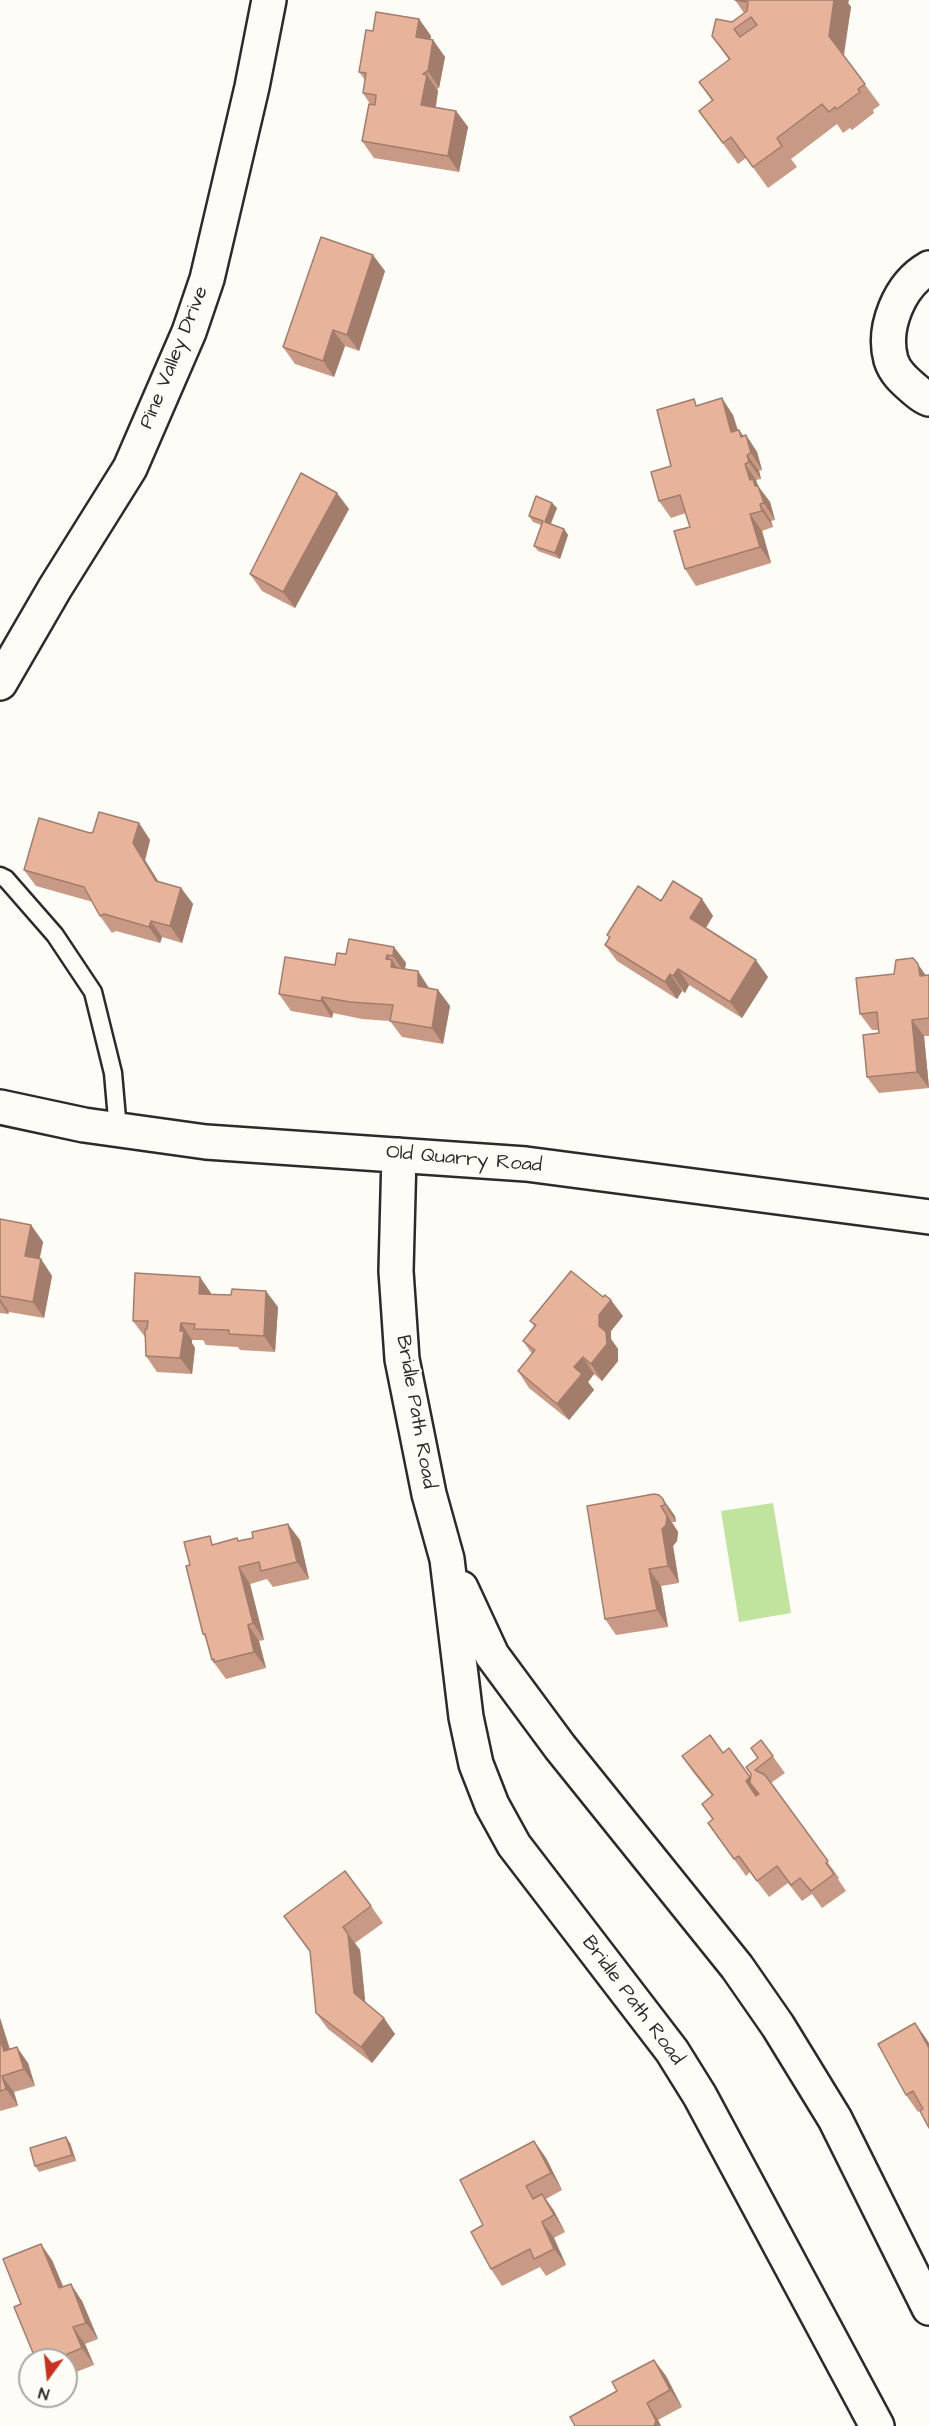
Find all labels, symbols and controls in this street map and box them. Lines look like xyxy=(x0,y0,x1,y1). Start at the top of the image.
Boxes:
street label: Pine Valley Drive xyxy=(135,283,215,433)
street label: Old Quarry Road xyxy=(385,1141,543,1179)
street label: Bridle Path Road xyxy=(390,1333,440,1491)
street label: Bridle Path Road xyxy=(576,1932,688,2070)
north arrow xyxy=(18,2348,78,2408)
text: N xyxy=(36,2382,52,2405)

